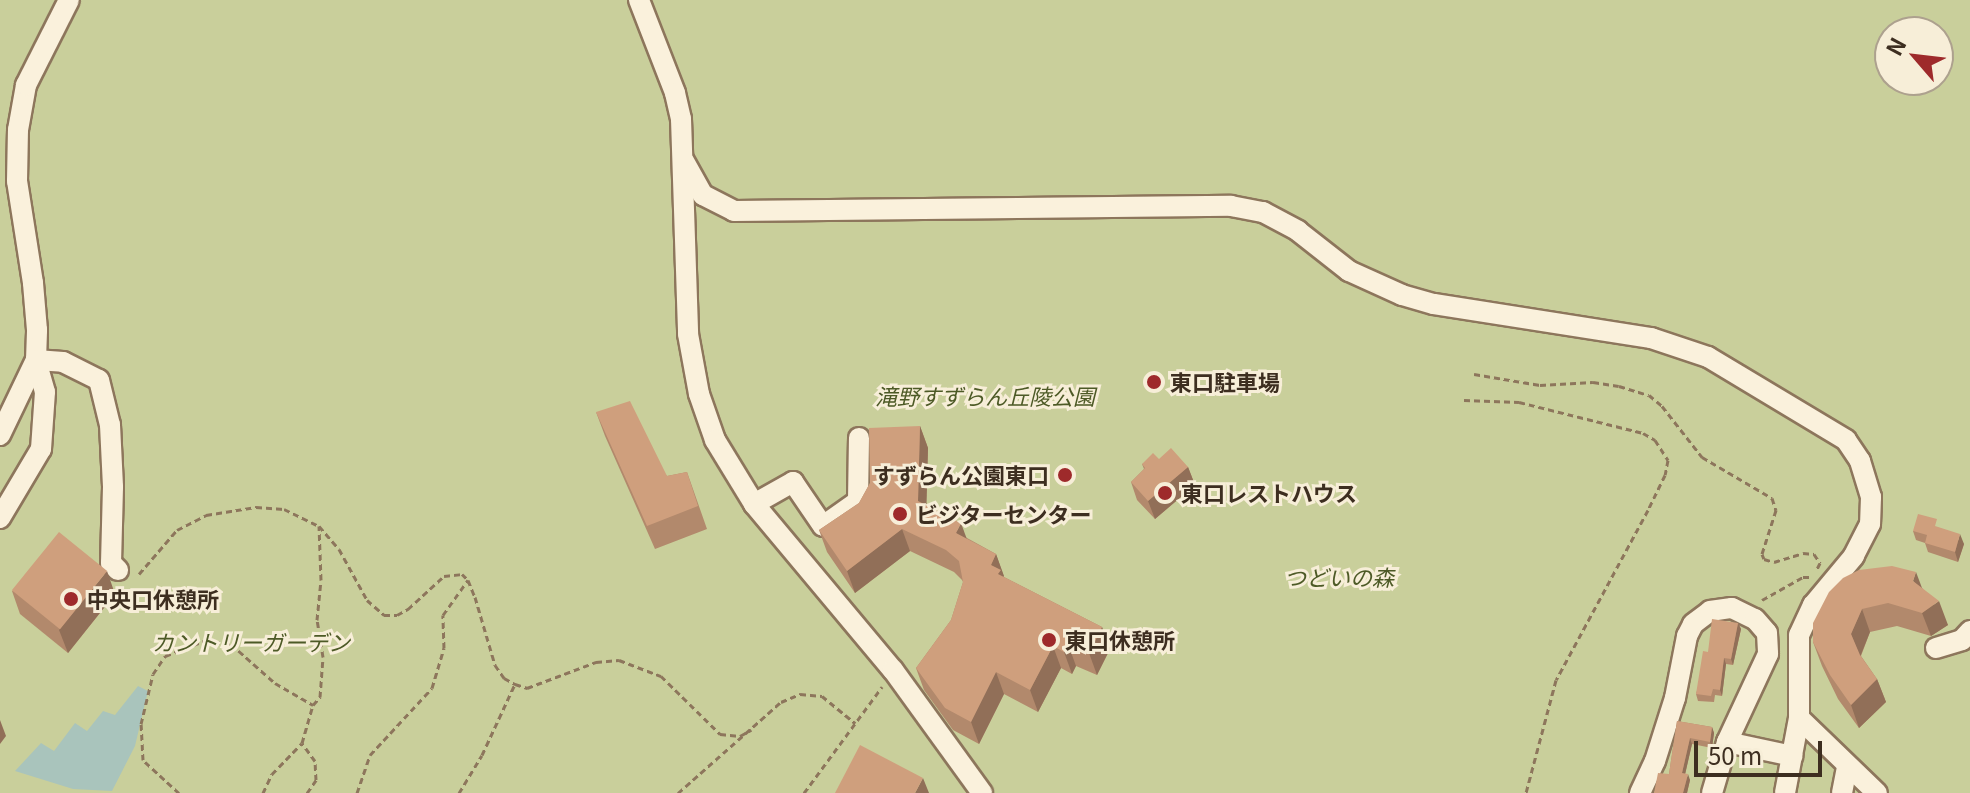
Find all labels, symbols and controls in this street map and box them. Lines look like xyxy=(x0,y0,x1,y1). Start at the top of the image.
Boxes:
north arrow xyxy=(1874,16,1954,96)
text: N xyxy=(1877,31,1913,60)
place label: 東口駐車場 xyxy=(1170,369,1280,395)
marker: 東口駐車場 xyxy=(1145,373,1163,391)
park label: 滝野すずらん丘陵公園 xyxy=(875,383,1095,409)
place label: すずらん公園東口 xyxy=(873,462,1049,488)
marker: すずらん公園東口 xyxy=(1056,466,1074,484)
place label: 東口レストハウス xyxy=(1181,480,1357,506)
marker: 東口レストハウス xyxy=(1156,484,1174,502)
place label: ビジターセンター xyxy=(916,501,1092,527)
marker: ビジターセンター xyxy=(891,505,909,523)
park label: つどいの森 xyxy=(1284,564,1394,590)
place label: 中央口休憩所 xyxy=(87,586,219,612)
marker: 中央口休憩所 xyxy=(62,590,80,608)
place label: 東口休憩所 xyxy=(1065,627,1175,653)
park label: カントリーガーデン xyxy=(152,629,350,655)
marker: 東口休憩所 xyxy=(1040,631,1058,649)
scale bar xyxy=(1698,725,1826,775)
text: 50 m xyxy=(1708,737,1762,772)

